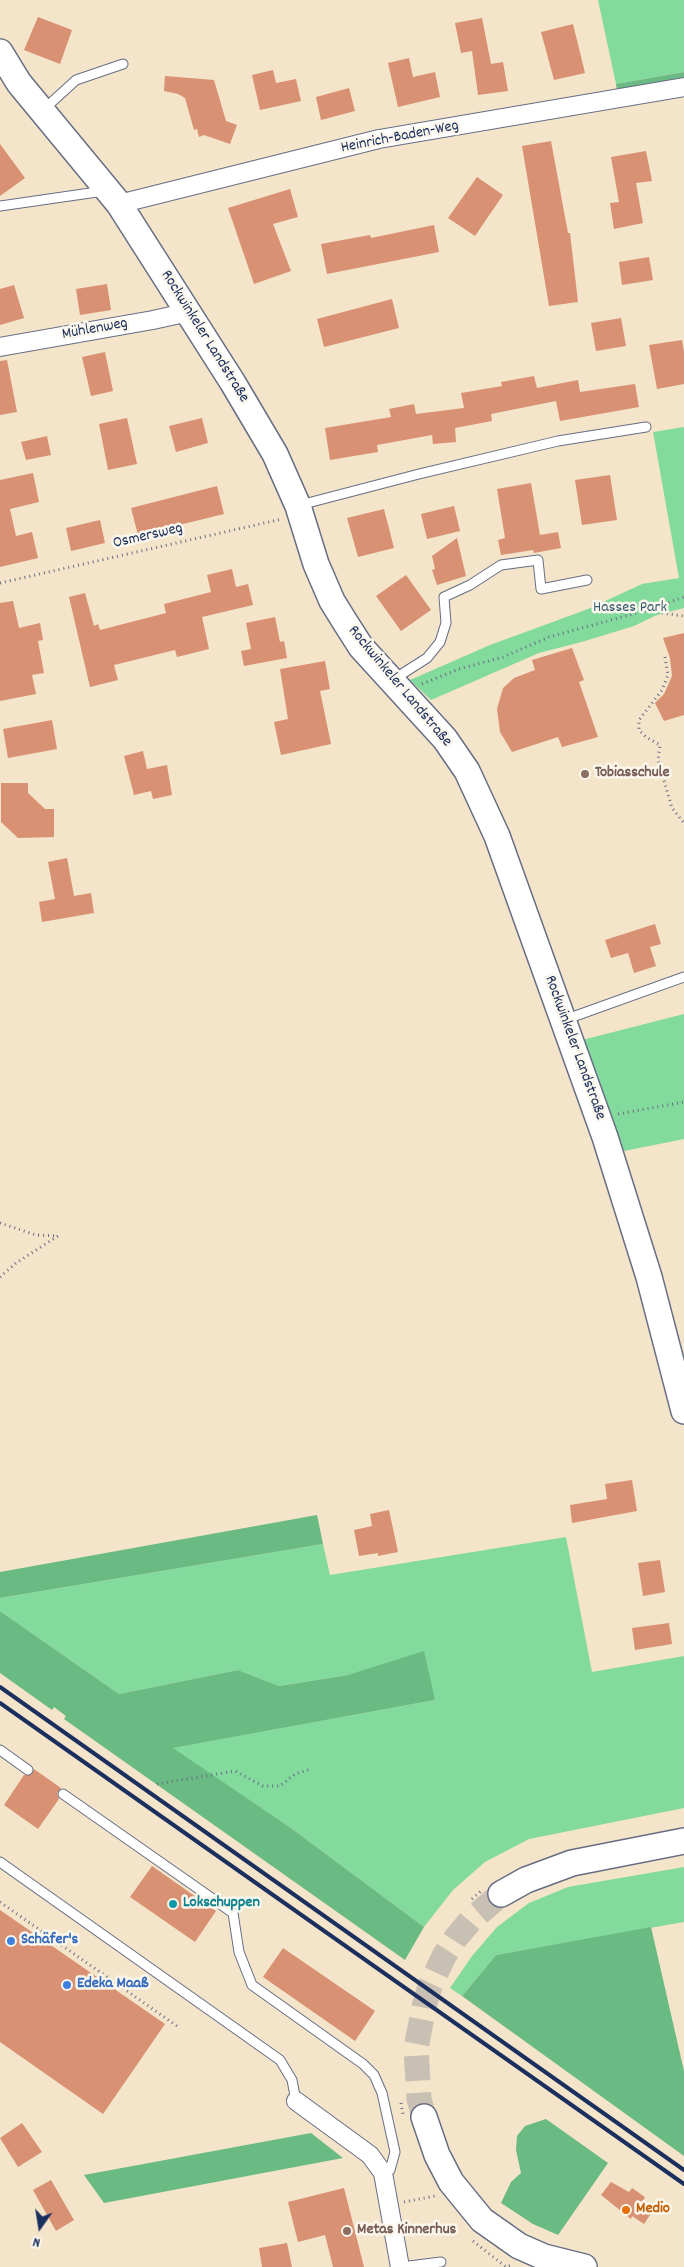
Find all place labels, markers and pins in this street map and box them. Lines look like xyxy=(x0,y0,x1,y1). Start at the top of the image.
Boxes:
place label: Tobiasschule xyxy=(595,764,669,784)
marker: Tobiasschule xyxy=(579,768,591,780)
place label: Lokschuppen xyxy=(183,1894,260,1914)
marker: Lokschuppen xyxy=(167,1898,179,1910)
place label: Schäfer's xyxy=(21,1931,78,1951)
marker: Schäfer's xyxy=(5,1935,17,1947)
place label: Edeka Maaß xyxy=(77,1975,149,1995)
marker: Edeka Maaß xyxy=(61,1979,73,1991)
place label: Medio xyxy=(636,2200,670,2220)
marker: Medio xyxy=(620,2204,632,2216)
place label: Metas Kinnerhus xyxy=(357,2221,456,2241)
marker: Metas Kinnerhus xyxy=(341,2225,353,2237)

